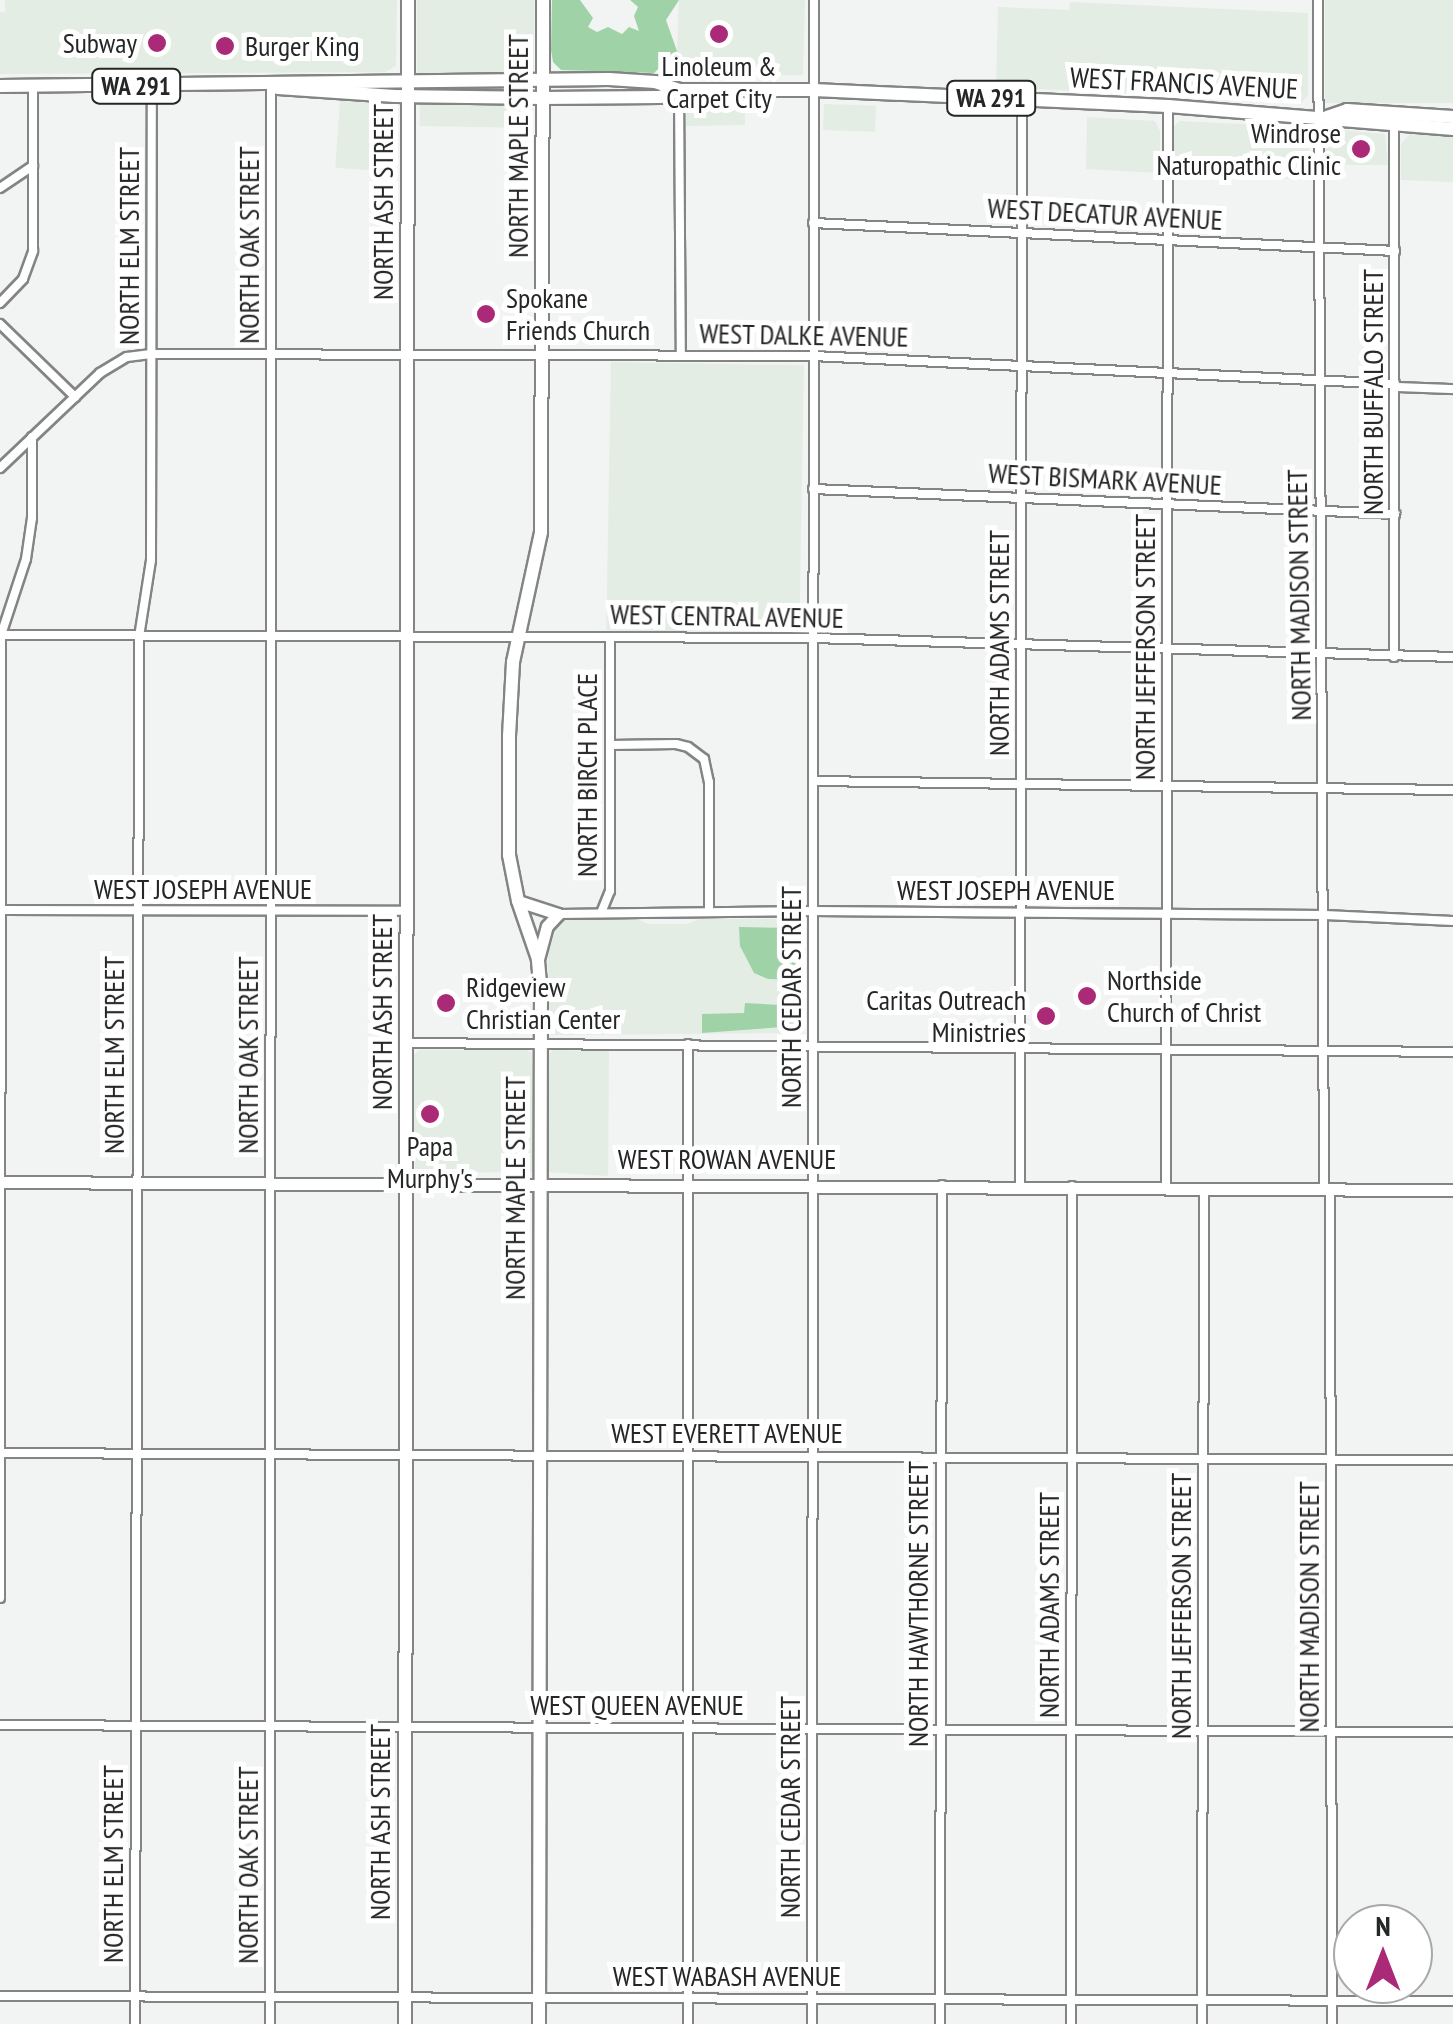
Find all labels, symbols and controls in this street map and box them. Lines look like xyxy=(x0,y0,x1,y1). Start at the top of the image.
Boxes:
marker: Linoleum & Carpet City xyxy=(708,23,730,45)
place label: Subway xyxy=(63,26,137,60)
place label: Burger King xyxy=(245,29,360,63)
marker: Subway xyxy=(146,32,168,54)
street label: NORTH MAPLE STREET xyxy=(501,34,535,258)
marker: Burger King xyxy=(214,35,236,57)
place label: Linoleum & Carpet City xyxy=(662,49,776,115)
street label: WEST FRANCIS AVENUE xyxy=(1068,60,1300,106)
road number: WA 291 xyxy=(88,66,184,106)
road number: WA 291 xyxy=(944,78,1038,118)
street label: NORTH ASH STREET xyxy=(366,104,400,300)
place label: Windrose Naturopathic Clinic xyxy=(1156,116,1341,182)
marker: Windrose Naturopathic Clinic xyxy=(1350,138,1372,160)
street label: NORTH OAK STREET xyxy=(232,146,266,344)
street label: NORTH ELM STREET xyxy=(112,147,146,345)
street label: WEST DECATUR AVENUE xyxy=(986,191,1224,237)
street label: NORTH BUFFALO STREET xyxy=(1356,269,1390,515)
place label: Spokane Friends Church xyxy=(506,281,650,347)
marker: Spokane Friends Church xyxy=(475,303,497,325)
street label: WEST DALKE AVENUE xyxy=(698,316,910,354)
street label: WEST BISMARK AVENUE xyxy=(986,456,1224,502)
street label: NORTH MADISON STREET xyxy=(1280,469,1318,721)
street label: NORTH JEFFERSON STREET xyxy=(1128,514,1162,780)
street label: NORTH ADAMS STREET xyxy=(982,530,1016,756)
street label: WEST CENTRAL AVENUE xyxy=(609,597,845,635)
street label: NORTH BIRCH PLACE xyxy=(570,673,604,877)
street label: WEST JOSEPH AVENUE xyxy=(93,872,313,906)
street label: WEST JOSEPH AVENUE xyxy=(896,873,1116,907)
street label: NORTH CEDAR STREET xyxy=(774,886,808,1108)
street label: NORTH ASH STREET xyxy=(365,914,399,1110)
street label: NORTH ELM STREET xyxy=(97,956,131,1154)
street label: NORTH OAK STREET xyxy=(231,956,265,1154)
place label: Northside Church of Christ xyxy=(1107,963,1261,1029)
place label: Ridgeview Christian Center xyxy=(466,970,620,1036)
place label: Caritas Outreach Ministries xyxy=(866,983,1026,1049)
marker: Northside Church of Christ xyxy=(1076,985,1098,1007)
marker: Ridgeview Christian Center xyxy=(435,992,457,1014)
marker: Caritas Outreach Ministries xyxy=(1035,1005,1057,1027)
street label: NORTH MAPLE STREET xyxy=(498,1076,532,1300)
marker: Papa Murphy's xyxy=(419,1103,441,1125)
place label: Papa Murphy's xyxy=(387,1129,473,1195)
street label: WEST ROWAN AVENUE xyxy=(617,1142,837,1176)
street label: WEST EVERETT AVENUE xyxy=(610,1416,844,1450)
street label: NORTH HAWTHORNE STREET xyxy=(901,1461,935,1747)
street label: NORTH JEFFERSON STREET xyxy=(1164,1473,1198,1739)
street label: NORTH MADISON STREET xyxy=(1292,1481,1326,1733)
street label: NORTH ADAMS STREET xyxy=(1032,1492,1066,1718)
street label: WEST QUEEN AVENUE xyxy=(529,1688,745,1722)
street label: NORTH CEDAR STREET xyxy=(773,1696,807,1918)
street label: NORTH ASH STREET xyxy=(363,1724,397,1920)
street label: NORTH ELM STREET xyxy=(96,1765,130,1963)
street label: NORTH OAK STREET xyxy=(231,1766,265,1964)
north arrow xyxy=(1333,1904,1433,2004)
text: N xyxy=(1375,1907,1391,1944)
street label: WEST WABASH AVENUE xyxy=(612,1959,842,1993)

